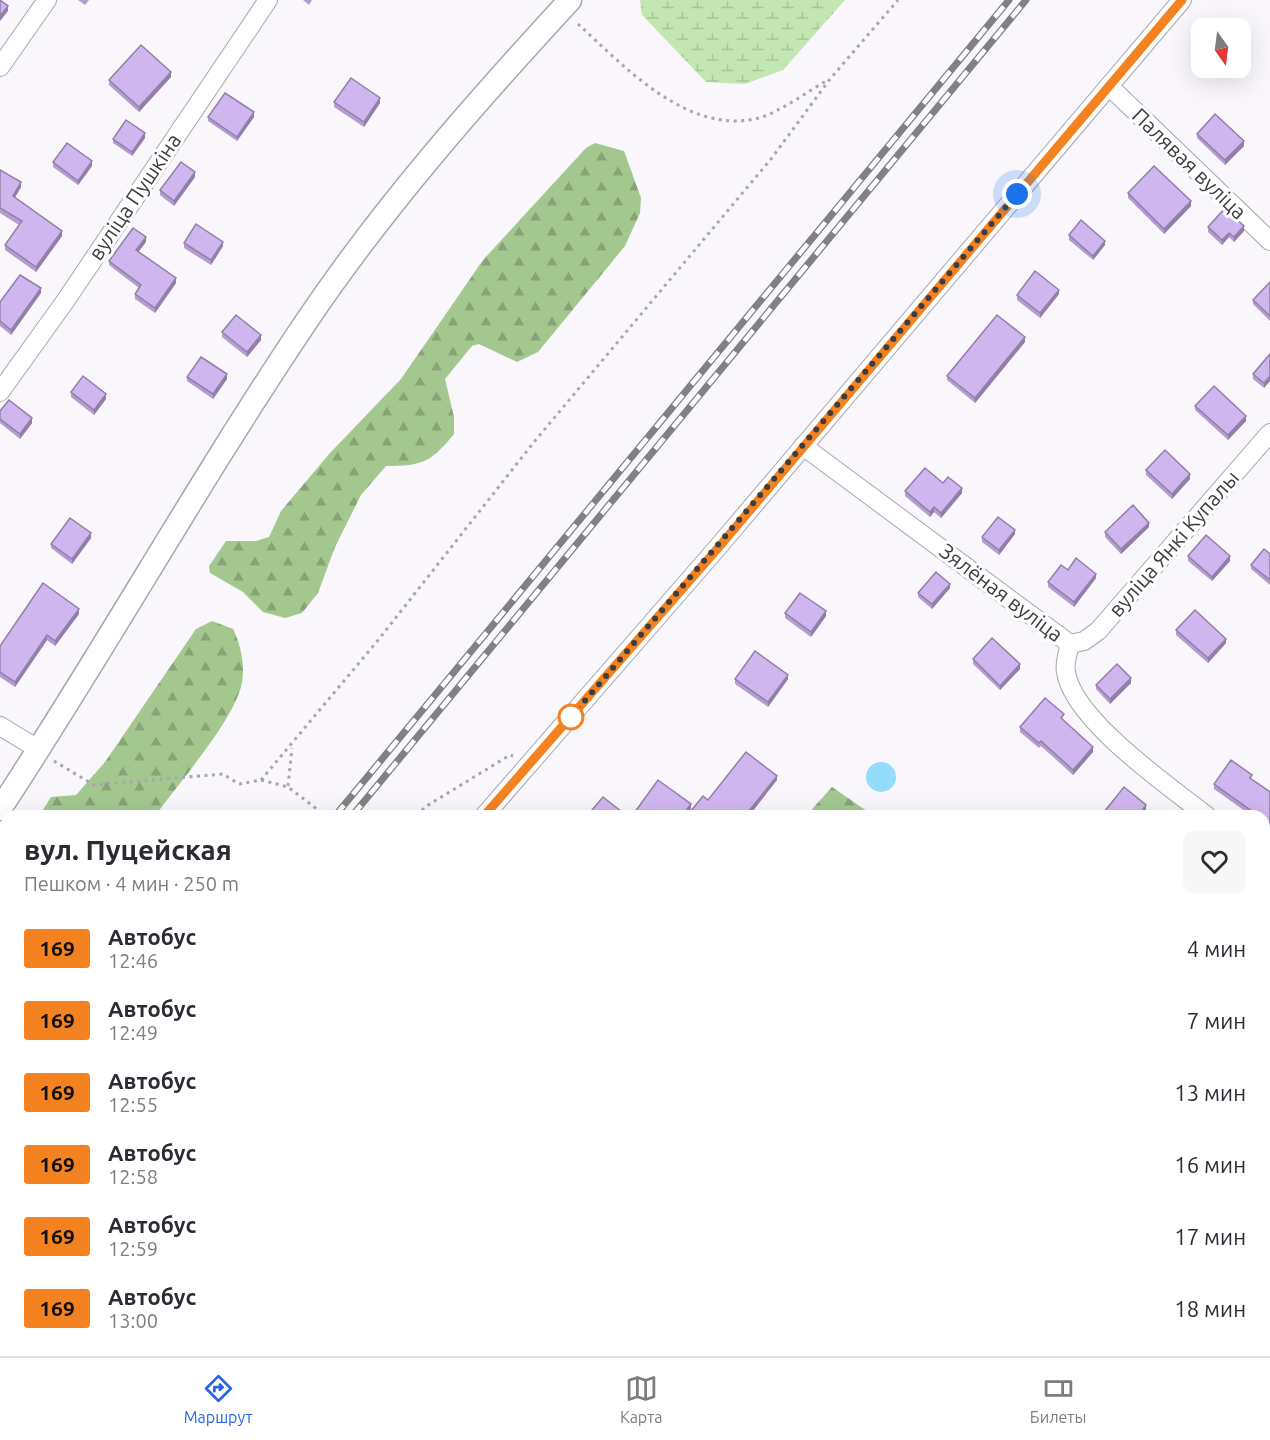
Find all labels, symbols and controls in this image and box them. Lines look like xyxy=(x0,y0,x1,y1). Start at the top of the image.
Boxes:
north arrow xyxy=(1191,18,1251,78)
map controls xyxy=(1191,18,1251,78)
street label: Палявая вуліца xyxy=(1128,103,1252,224)
street label: вуліца Пушкіна xyxy=(83,129,185,264)
your location xyxy=(1002,179,1032,209)
street label: вуліца Янкі Купалы xyxy=(1103,465,1243,621)
street label: Зялёная вуліца xyxy=(935,538,1068,646)
unlabelled marker xyxy=(558,704,584,730)
button: heart xyxy=(1183,830,1246,893)
text: вул. Пуцейская xyxy=(24,834,232,865)
text: Пешком · 4 мин · 250 m xyxy=(24,872,239,895)
text: Автобус xyxy=(108,924,196,949)
text: 169 xyxy=(39,936,75,960)
text: 4 мин xyxy=(1187,936,1246,961)
text: 12:46 xyxy=(108,949,158,972)
text: Автобус xyxy=(108,996,196,1021)
text: 169 xyxy=(39,1008,75,1032)
text: 7 мин xyxy=(1187,1008,1246,1033)
text: 12:49 xyxy=(108,1021,158,1044)
text: Автобус xyxy=(108,1068,196,1093)
text: 169 xyxy=(39,1080,75,1104)
text: 13 мин xyxy=(1174,1080,1246,1105)
text: 12:55 xyxy=(108,1093,158,1116)
text: Автобус xyxy=(108,1140,196,1165)
text: 169 xyxy=(39,1152,75,1176)
text: 16 мин xyxy=(1174,1152,1246,1177)
text: 12:58 xyxy=(108,1165,158,1188)
text: Автобус xyxy=(108,1212,196,1237)
text: 169 xyxy=(39,1224,75,1248)
text: 17 мин xyxy=(1174,1224,1246,1249)
text: 12:59 xyxy=(108,1237,158,1260)
text: Автобус xyxy=(108,1284,196,1309)
text: 169 xyxy=(39,1296,75,1320)
text: 18 мин xyxy=(1174,1296,1246,1321)
text: 13:00 xyxy=(108,1309,158,1332)
tab: Маршрут xyxy=(184,1372,253,1426)
tab: Карта xyxy=(620,1372,663,1426)
tab: Билеты xyxy=(1030,1372,1086,1426)

